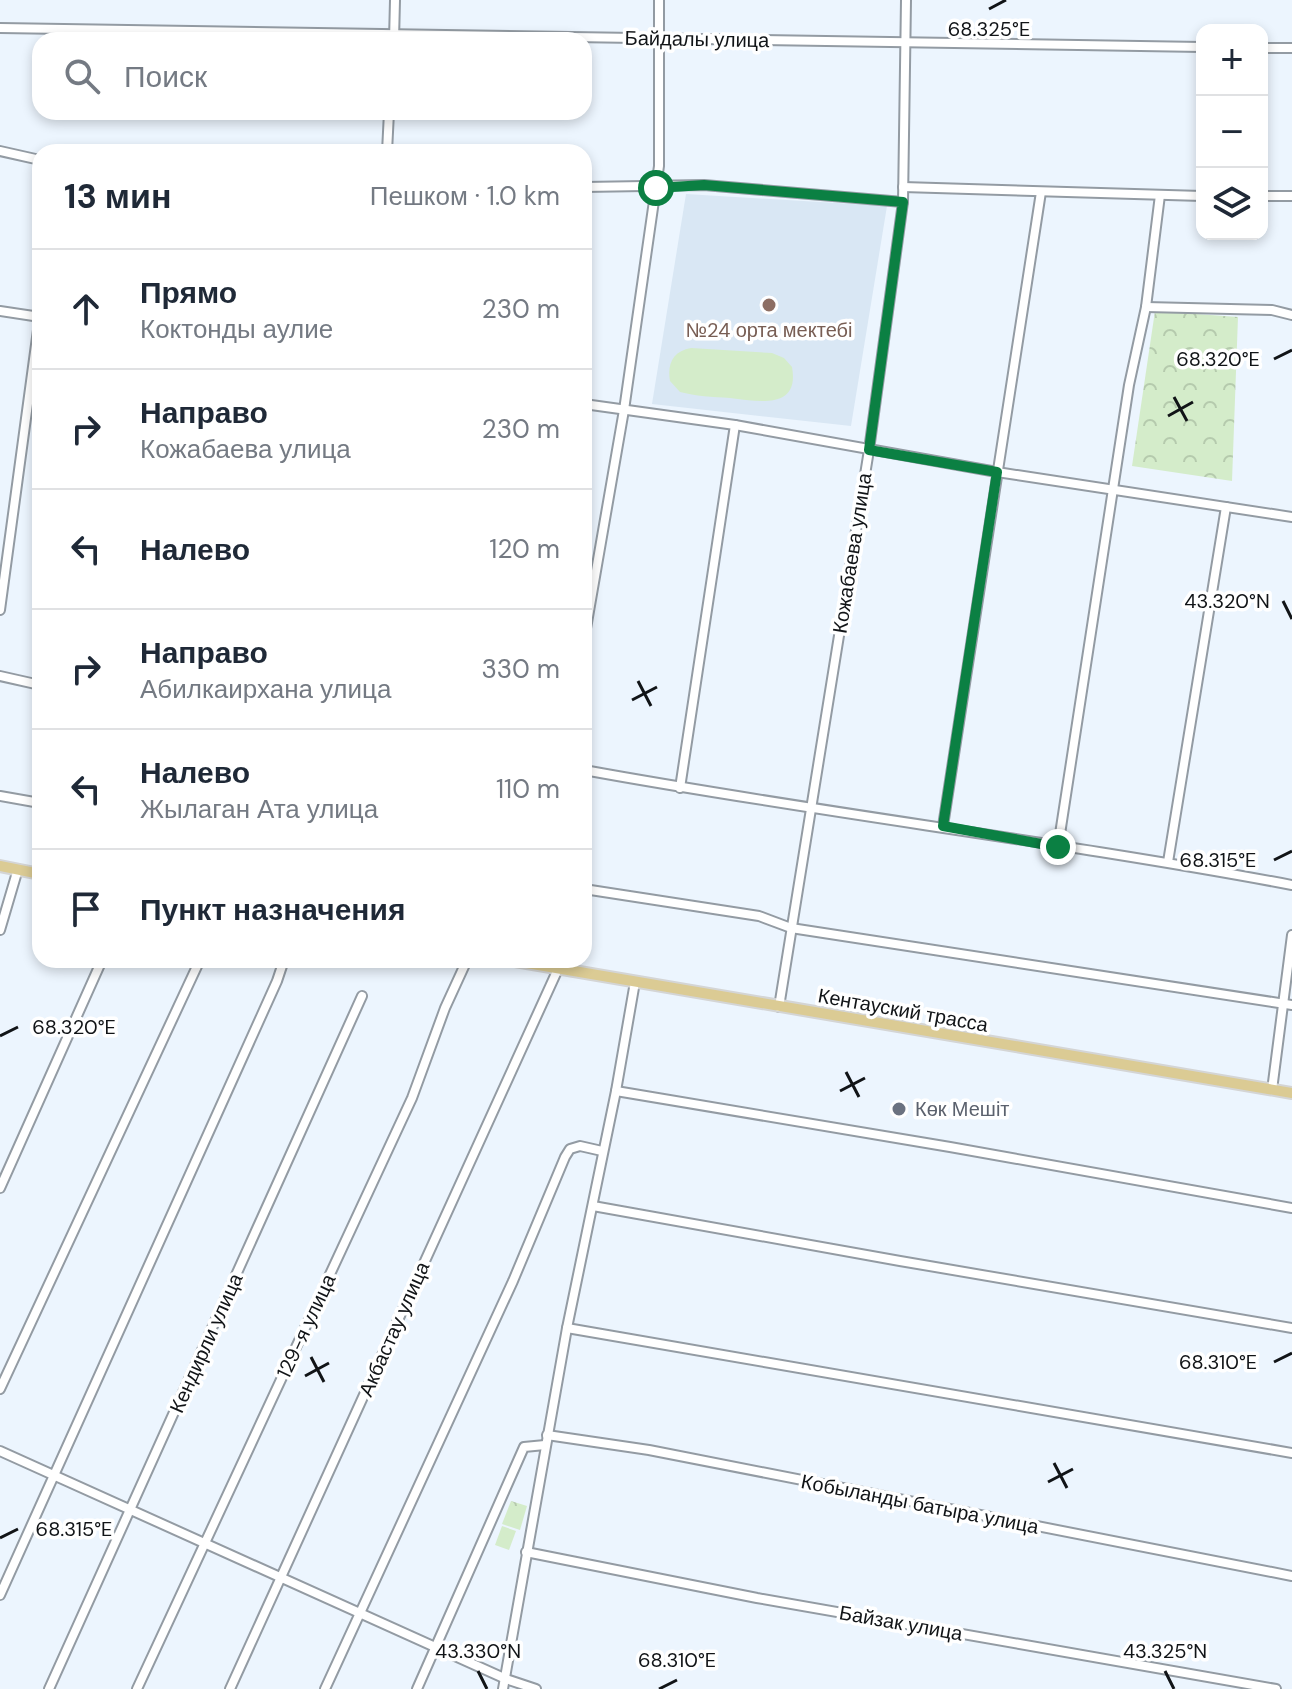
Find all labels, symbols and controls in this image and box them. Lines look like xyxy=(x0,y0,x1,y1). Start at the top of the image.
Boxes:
text: 68.325°E xyxy=(948,16,1030,42)
map controls xyxy=(1196,24,1268,240)
button: + xyxy=(1196,24,1268,96)
street label: Байдалы улица xyxy=(625,25,770,53)
search box xyxy=(32,32,592,120)
icon: search xyxy=(60,54,104,98)
text: Поиск xyxy=(124,57,207,96)
button: − xyxy=(1196,96,1268,168)
button: layers xyxy=(1196,168,1268,240)
route start xyxy=(638,170,674,206)
text: 13 мин xyxy=(64,174,171,219)
text: Пешком · 1.0 km xyxy=(370,179,560,213)
text: Прямо xyxy=(140,273,237,312)
icon: ahead xyxy=(64,287,108,331)
text: 230 m xyxy=(482,292,560,326)
marker: №24 орта мектебі xyxy=(760,296,778,314)
text: Коктонды аулие xyxy=(140,312,333,346)
place label: №24 орта мектебі xyxy=(686,317,852,343)
text: 68.320°E xyxy=(1176,346,1260,372)
text: Направо xyxy=(140,393,268,432)
icon: right xyxy=(64,407,108,451)
text: 230 m xyxy=(482,412,560,446)
text: Кожабаева улица xyxy=(140,432,351,466)
street label: Кожабаева улица xyxy=(826,470,878,635)
icon: left xyxy=(64,527,108,571)
text: Налево xyxy=(140,530,250,569)
text: 120 m xyxy=(489,532,560,566)
text: 43.320°N xyxy=(1184,588,1270,614)
text: Направо xyxy=(140,633,268,672)
icon: right xyxy=(64,647,108,691)
text: 330 m xyxy=(481,652,560,686)
text: Абилкаирхана улица xyxy=(140,672,391,706)
text: Налево xyxy=(140,753,250,792)
icon: left xyxy=(64,767,108,811)
text: 110 m xyxy=(496,772,560,806)
text: Жылаган Ата улица xyxy=(140,792,378,826)
route end xyxy=(1040,829,1076,865)
text: 68.315°E xyxy=(1180,847,1256,873)
icon: arrive xyxy=(64,887,108,931)
text: Пункт назначения xyxy=(140,890,405,929)
street label: Кентауский трасса xyxy=(816,982,991,1038)
text: 68.320°E xyxy=(32,1014,116,1040)
place label: Көк Мешіт xyxy=(915,1096,1010,1122)
marker: Көк Мешіт xyxy=(890,1100,908,1118)
street label: Акбастау улица xyxy=(353,1257,436,1400)
street label: Кендирли улица xyxy=(164,1268,249,1417)
street label: 129-я улица xyxy=(271,1269,342,1382)
text: 68.310°E xyxy=(1179,1349,1257,1375)
street label: Кобыланды батыра улица xyxy=(799,1468,1042,1540)
text: 68.315°E xyxy=(36,1516,112,1542)
street label: Байзак улица xyxy=(837,1599,966,1647)
text: 43.330°N xyxy=(435,1638,521,1664)
text: 43.325°N xyxy=(1123,1638,1207,1664)
text: 68.310°E xyxy=(638,1647,716,1673)

